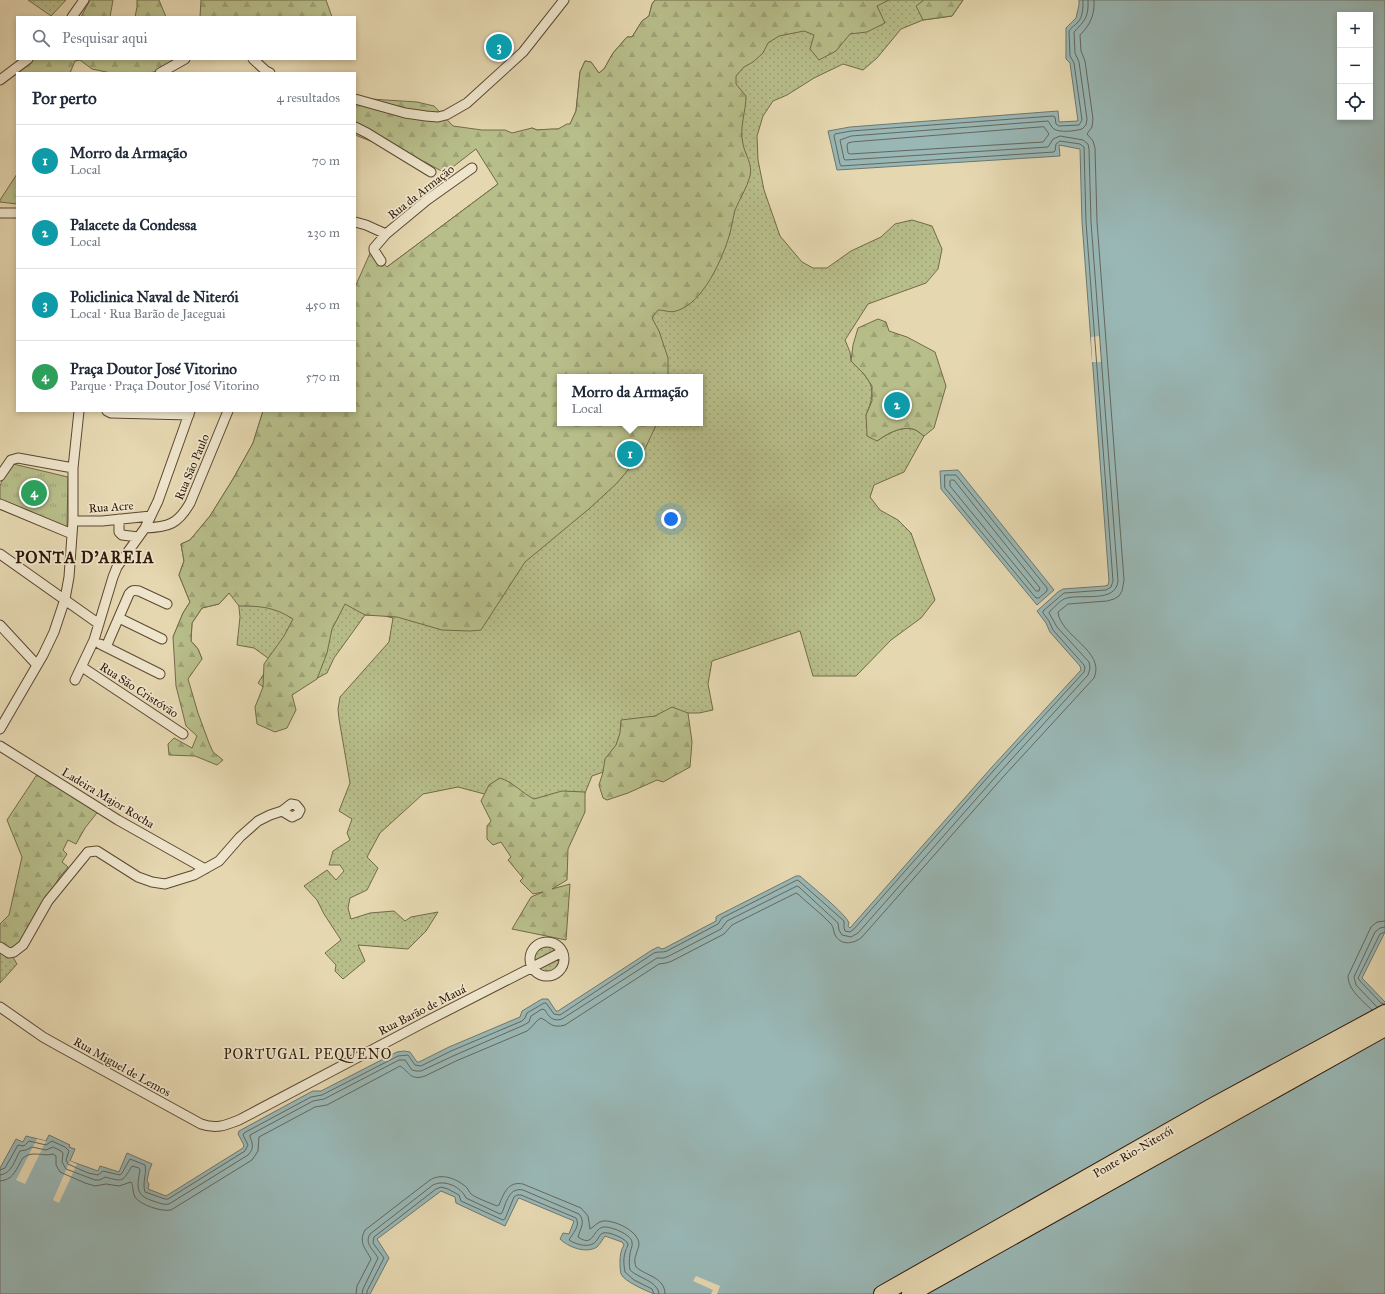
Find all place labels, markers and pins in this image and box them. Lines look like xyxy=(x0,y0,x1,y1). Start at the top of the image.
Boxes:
pin: 3 xyxy=(486,32,512,62)
pin: 2 xyxy=(884,390,910,420)
pin: 1 xyxy=(617,439,643,469)
pin: 4 xyxy=(21,478,47,508)

